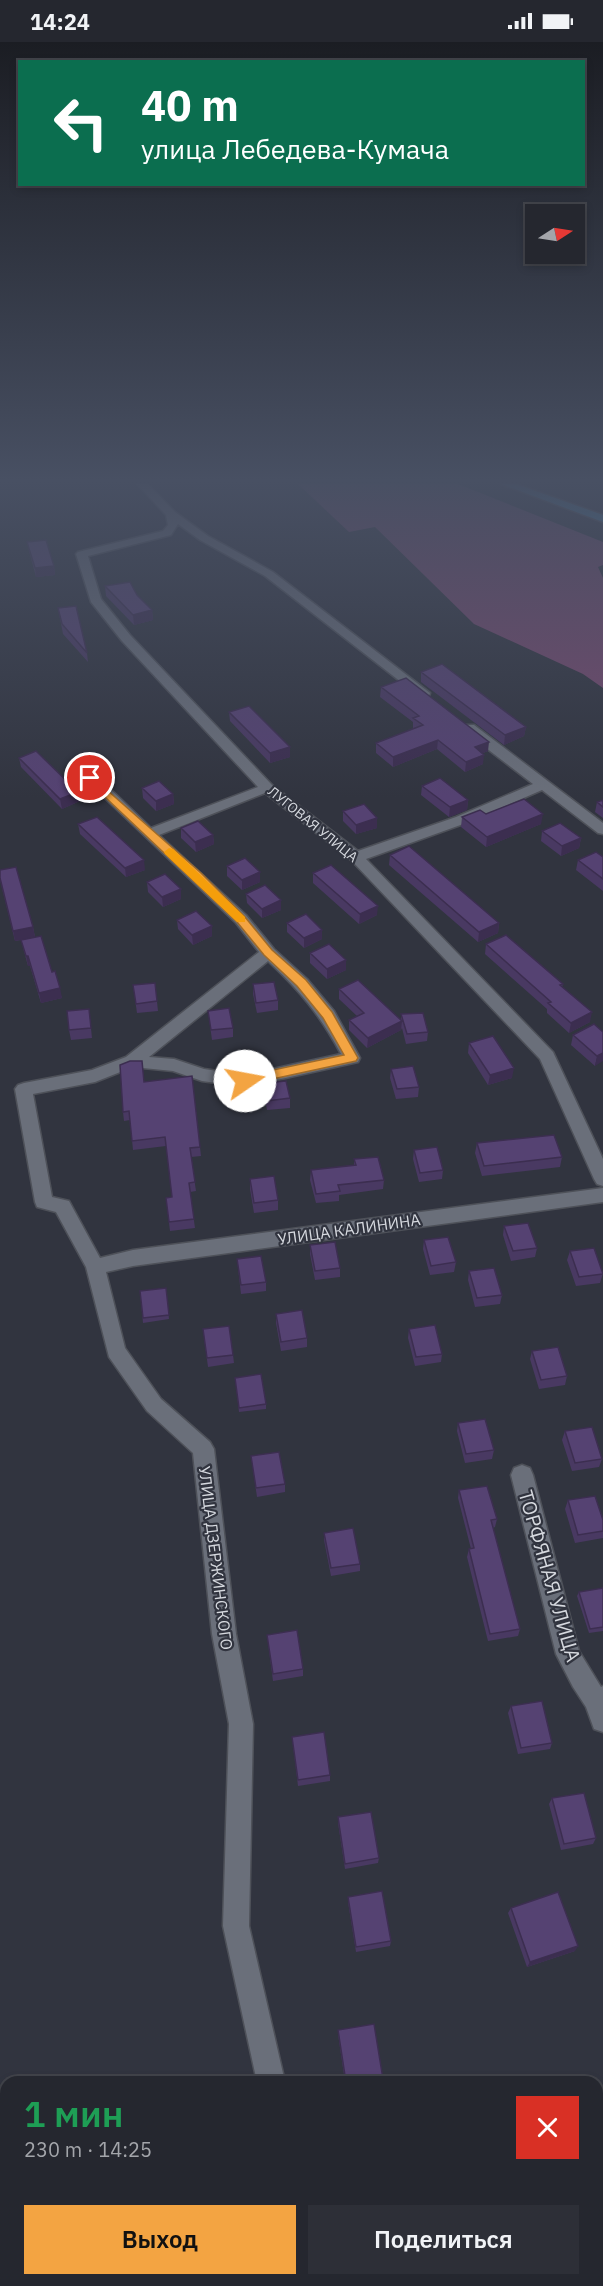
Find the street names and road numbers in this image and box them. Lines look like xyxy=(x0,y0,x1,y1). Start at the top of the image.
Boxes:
street label: ЛУГОВАЯ УЛИЦА xyxy=(264,782,362,866)
street label: УЛИЦА КАЛИНИНА xyxy=(276,1209,422,1249)
street label: УЛИЦА ДЗЕРЖИНСКОГО xyxy=(195,1465,237,1651)
street label: ТОРФЯНАЯ УЛИЦА xyxy=(513,1487,587,1665)

